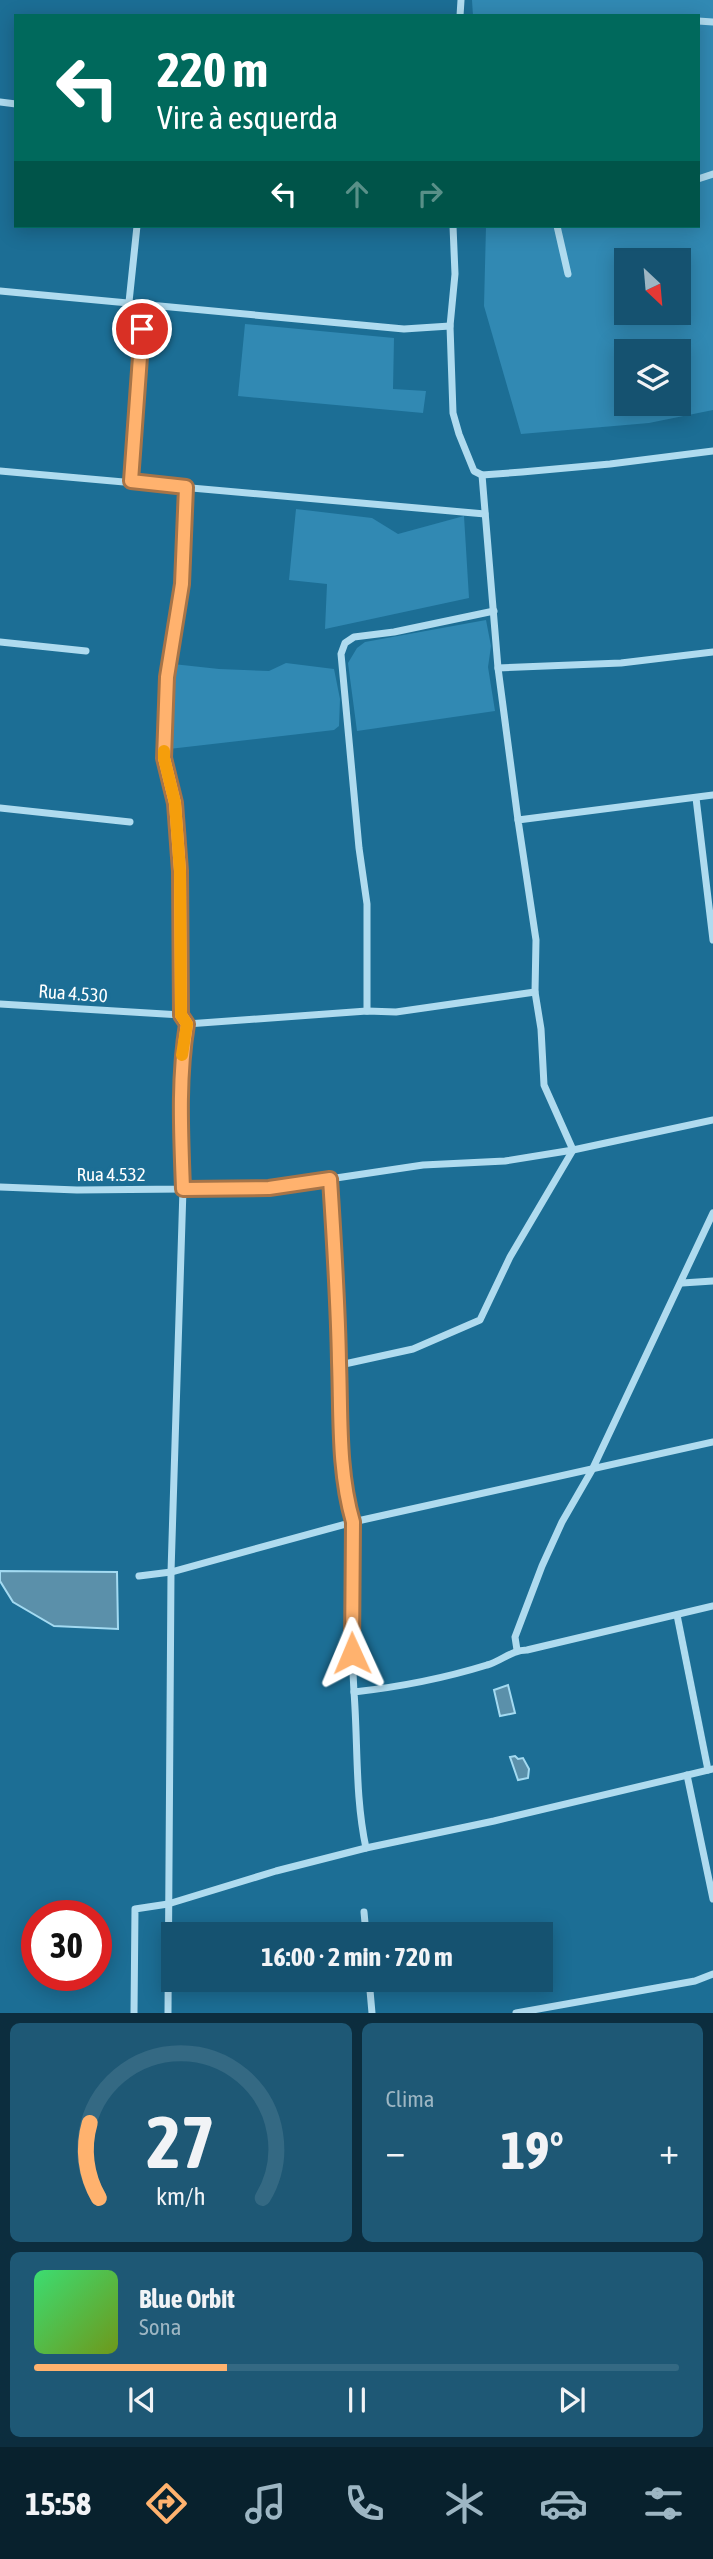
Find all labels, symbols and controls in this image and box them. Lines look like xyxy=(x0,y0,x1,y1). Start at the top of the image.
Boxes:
text: 220 m xyxy=(157,41,268,97)
icon: left xyxy=(42,42,133,133)
text: Vire à esquerda xyxy=(157,99,338,136)
icon: left xyxy=(265,175,303,213)
icon: ahead xyxy=(338,175,376,213)
icon: right xyxy=(411,175,449,213)
north arrow xyxy=(614,248,691,326)
map controls xyxy=(614,248,691,416)
pin xyxy=(112,299,172,359)
icon: arrive xyxy=(123,310,161,348)
button: layers xyxy=(614,339,691,416)
street label: Rua 4.530 xyxy=(38,980,108,1006)
street label: Rua 4.532 xyxy=(76,1163,146,1185)
position arrow xyxy=(315,1616,389,1690)
speed limit sign: 30 xyxy=(21,1900,112,1991)
text: 16:00 · 2 min · 720 m xyxy=(261,1942,453,1972)
text: Clima xyxy=(386,2086,435,2112)
text: 27 xyxy=(147,2101,215,2184)
text: 19° xyxy=(501,2120,564,2180)
text: − xyxy=(386,2129,405,2172)
text: + xyxy=(659,2129,679,2172)
text: km/h xyxy=(156,2182,206,2210)
text: Blue Orbit xyxy=(139,2284,235,2314)
text: Sona xyxy=(139,2314,181,2340)
icon: previous xyxy=(123,2381,161,2419)
icon: pause xyxy=(338,2381,376,2419)
icon: next xyxy=(553,2381,591,2419)
icon: directions xyxy=(142,2479,191,2528)
icon: music xyxy=(241,2479,290,2528)
icon: phone xyxy=(340,2479,389,2528)
icon: climate xyxy=(440,2479,489,2528)
icon: car xyxy=(539,2479,588,2528)
icon: filters xyxy=(639,2479,688,2528)
text: 15:58 xyxy=(25,2485,91,2522)

